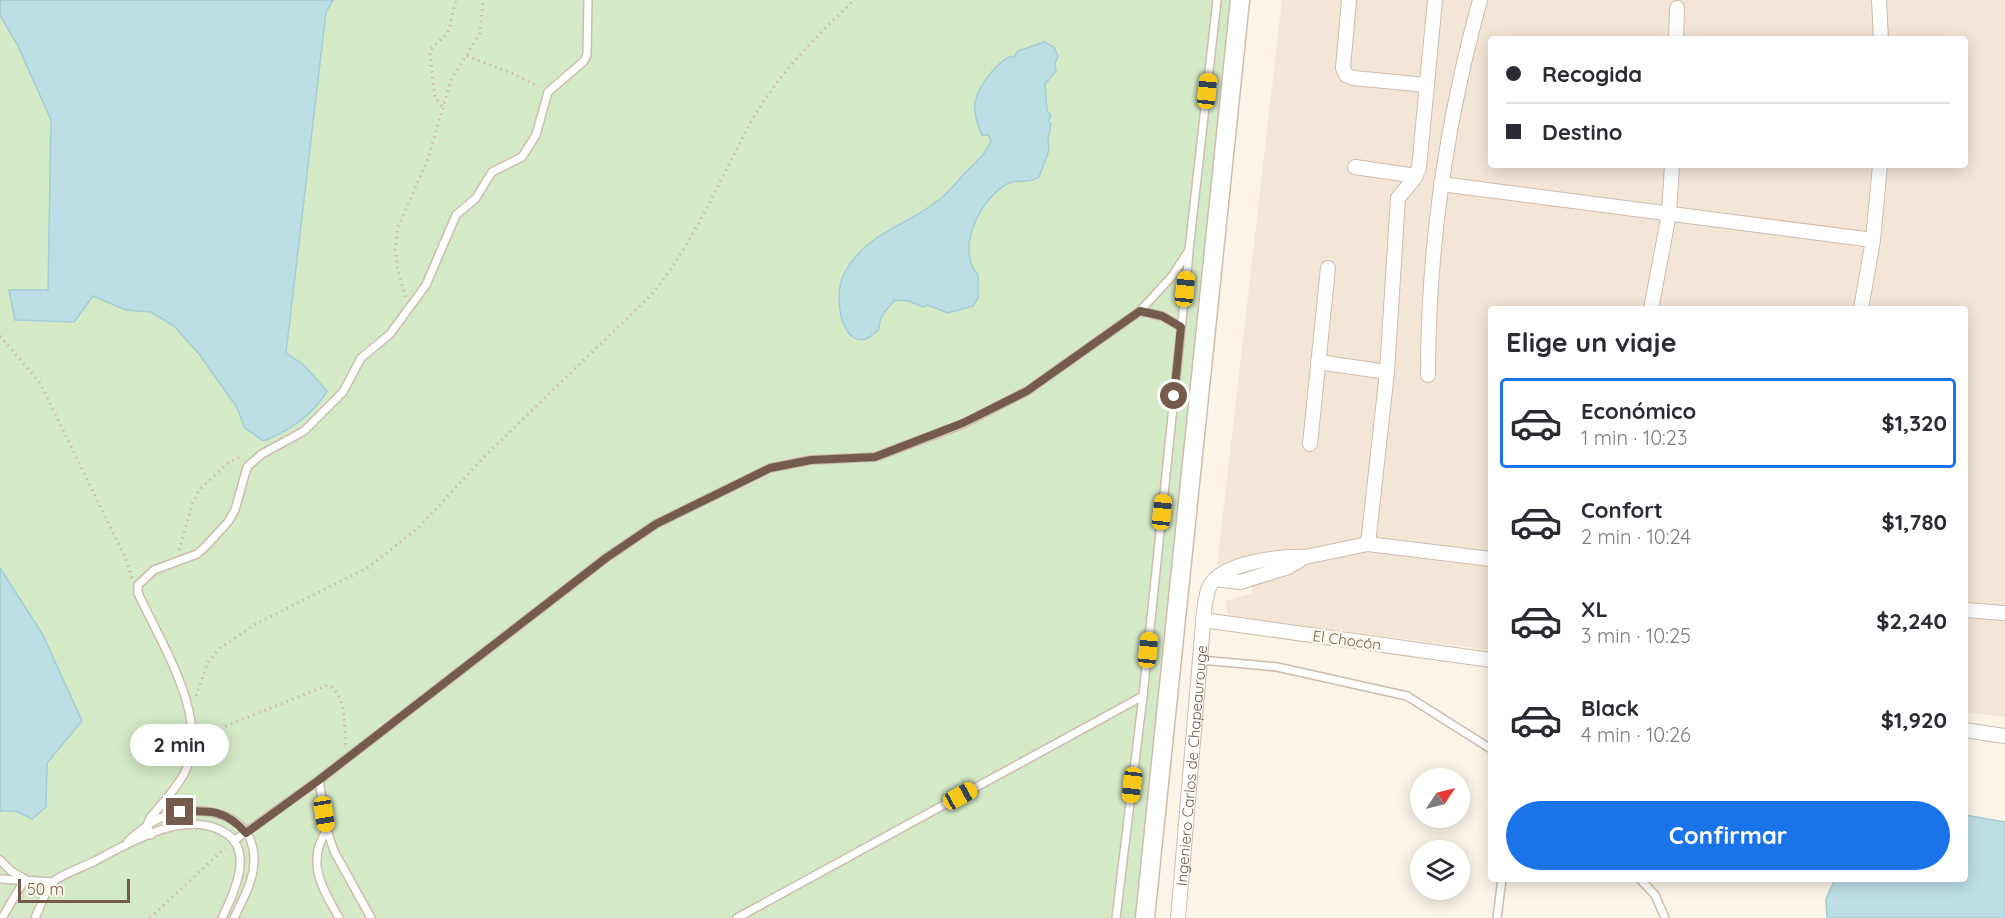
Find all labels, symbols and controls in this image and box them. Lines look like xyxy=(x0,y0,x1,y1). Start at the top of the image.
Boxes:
text: Recogida xyxy=(1542,60,1642,88)
car xyxy=(1196,72,1218,110)
text: Destino xyxy=(1542,118,1623,146)
car xyxy=(1174,270,1196,308)
text: Elige un viaje xyxy=(1506,325,1677,359)
route start xyxy=(1160,382,1187,409)
icon: car xyxy=(1509,396,1563,450)
text: Económico xyxy=(1581,397,1696,425)
text: $1,320 xyxy=(1881,409,1947,437)
text: 1 min · 10:23 xyxy=(1581,425,1687,450)
car xyxy=(1151,493,1173,531)
icon: car xyxy=(1509,495,1563,549)
text: Confort xyxy=(1581,496,1663,524)
text: $1,780 xyxy=(1882,508,1947,536)
text: 2 min · 10:24 xyxy=(1581,524,1691,549)
icon: car xyxy=(1509,594,1563,648)
text: XL xyxy=(1581,595,1608,623)
text: $2,240 xyxy=(1876,607,1947,635)
text: 3 min · 10:25 xyxy=(1581,623,1691,648)
street label: El Chocón xyxy=(1312,626,1382,654)
car xyxy=(1137,631,1159,669)
street label: Ingeniero Carlos de Chapeaurouge xyxy=(1171,644,1211,887)
icon: car xyxy=(1509,693,1563,747)
text: Black xyxy=(1581,694,1639,722)
text: $1,920 xyxy=(1881,706,1947,734)
text: 4 min · 10:26 xyxy=(1581,722,1691,747)
callout: 2 min xyxy=(130,725,230,767)
text: 2 min xyxy=(153,732,206,757)
car xyxy=(1121,766,1143,804)
north arrow xyxy=(1410,768,1470,828)
map controls xyxy=(1410,768,1470,900)
car xyxy=(940,779,980,813)
car xyxy=(312,795,336,833)
route end xyxy=(166,798,193,825)
button: Confirmar xyxy=(1506,801,1950,870)
button: layers xyxy=(1410,840,1470,900)
scale bar xyxy=(18,876,130,904)
text: 50 m xyxy=(27,879,64,899)

